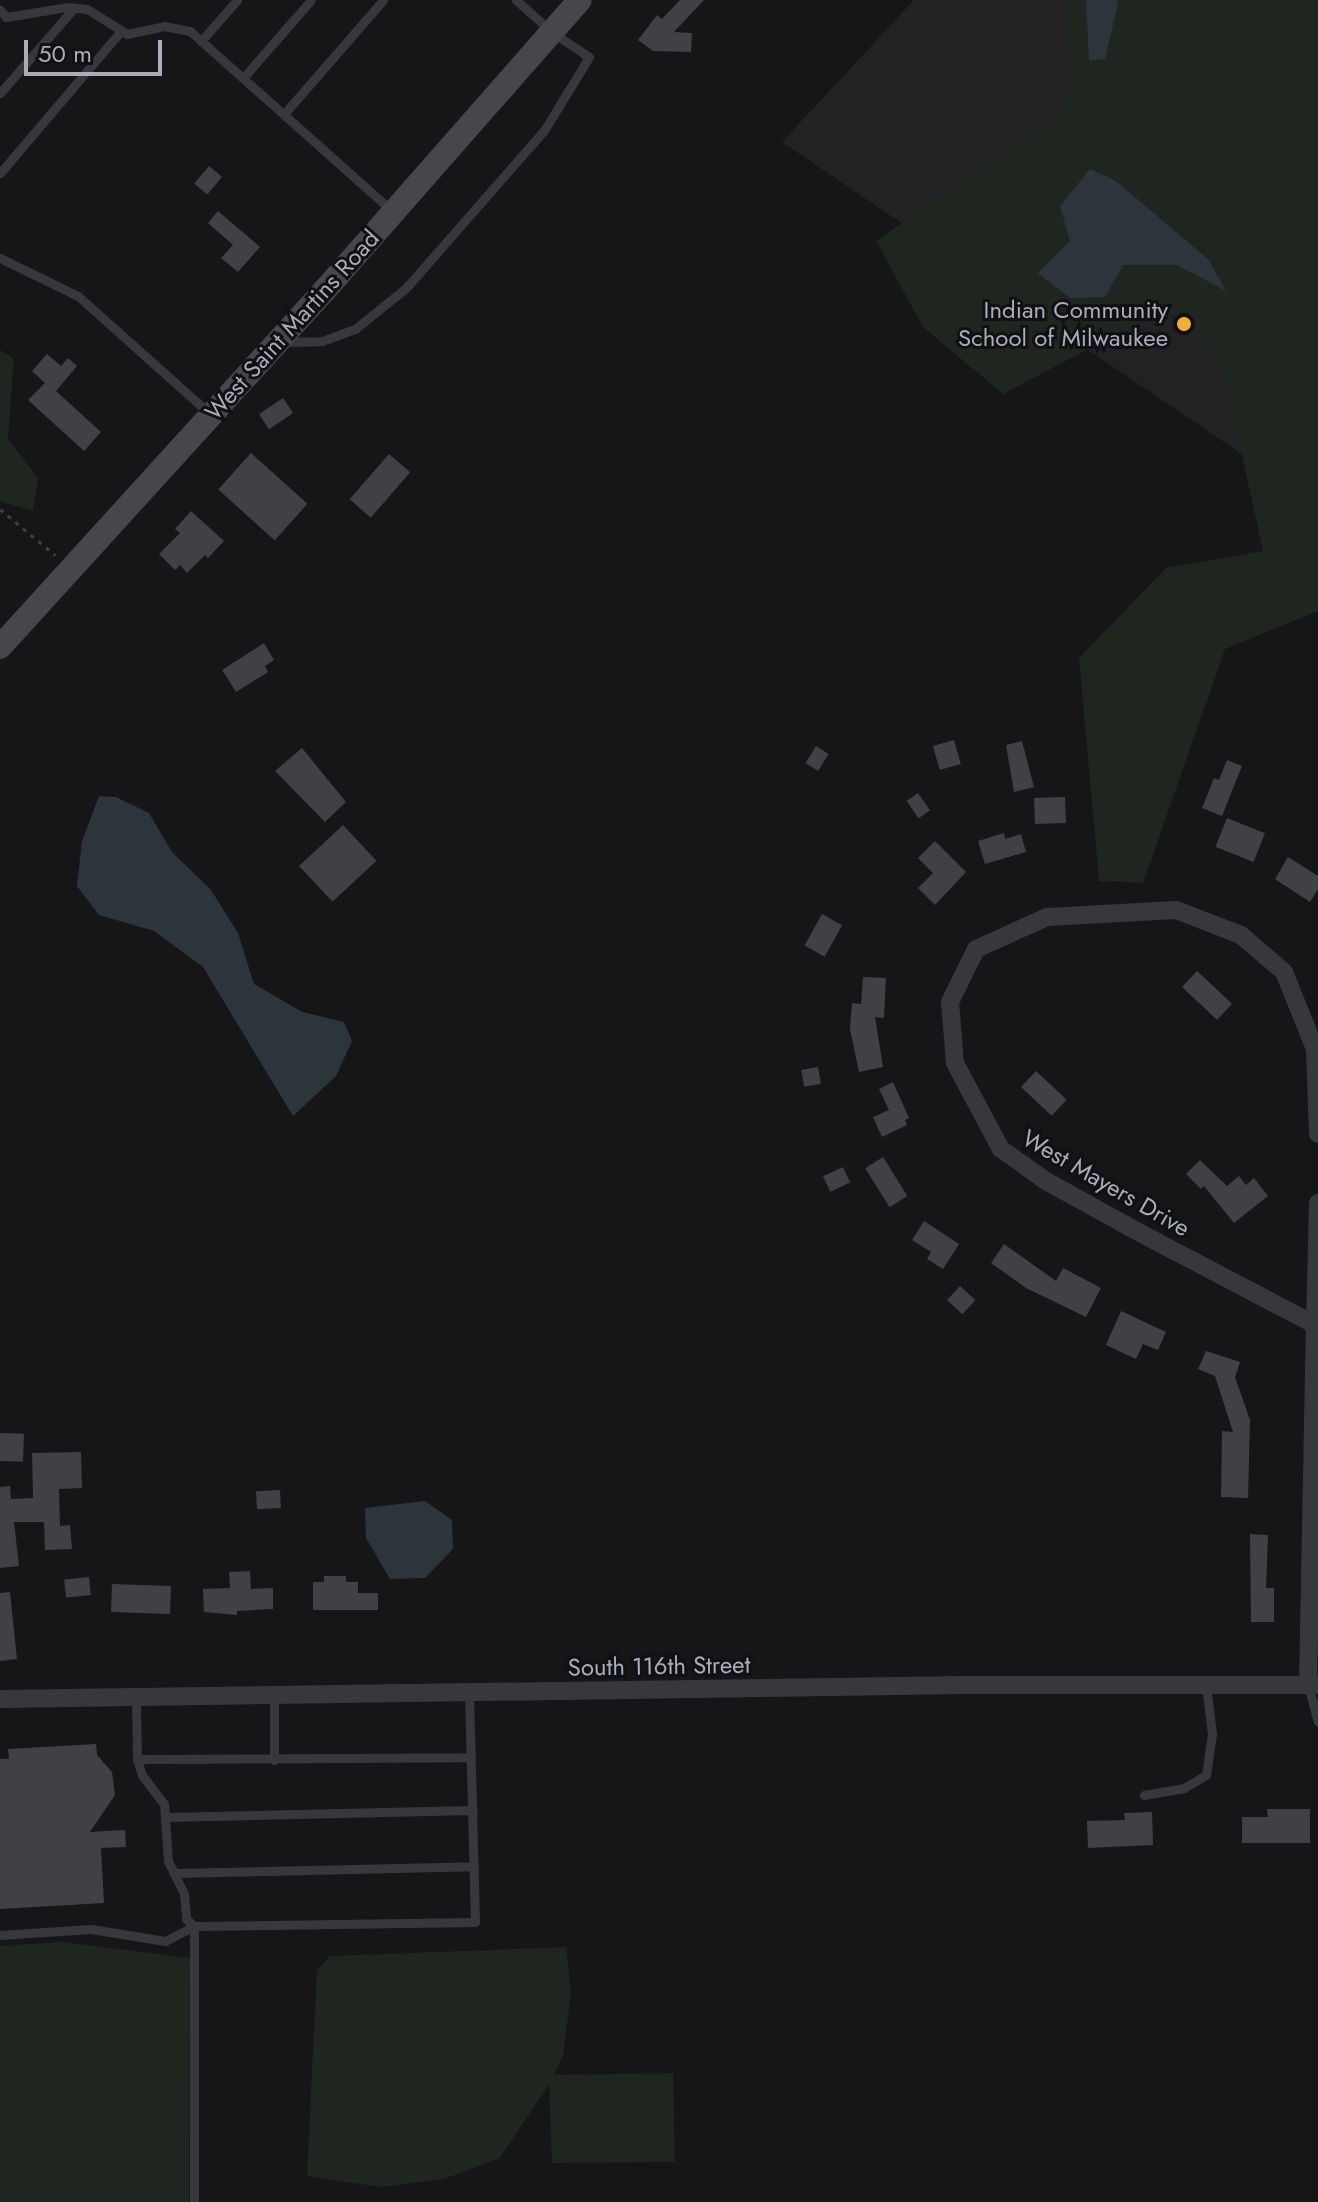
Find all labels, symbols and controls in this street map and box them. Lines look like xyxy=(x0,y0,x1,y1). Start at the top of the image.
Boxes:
scale bar xyxy=(28,24,166,74)
text: 50 m xyxy=(38,36,92,71)
street label: West Saint Martins Road xyxy=(199,224,385,426)
place label: Indian Community School of Milwaukee xyxy=(958,296,1168,352)
marker: Indian Community School of Milwaukee xyxy=(1175,315,1193,333)
street label: West Mayers Drive xyxy=(1017,1123,1195,1243)
street label: South 116th Street xyxy=(567,1650,751,1682)

